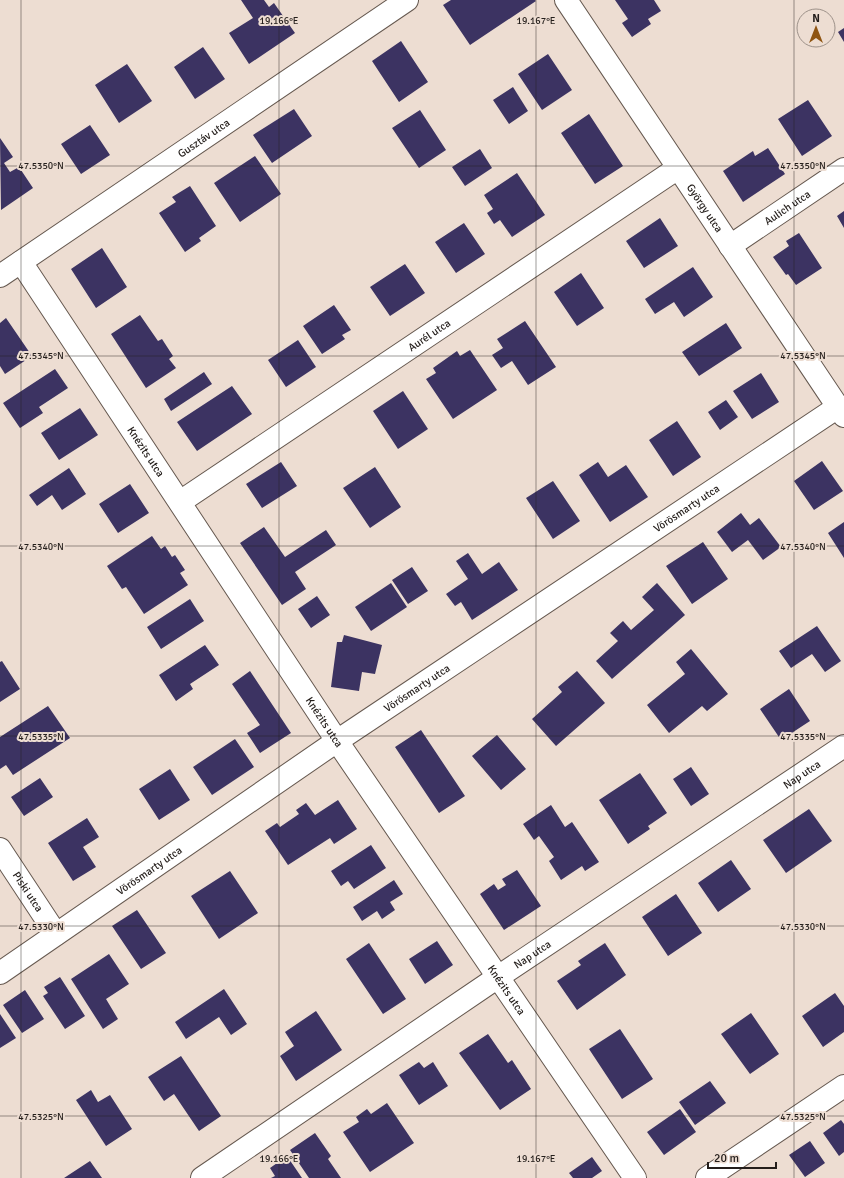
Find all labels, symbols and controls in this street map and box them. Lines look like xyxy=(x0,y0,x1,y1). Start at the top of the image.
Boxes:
north arrow xyxy=(796,8,836,48)
text: N xyxy=(812,12,820,25)
text: 19.166°E xyxy=(260,15,299,27)
text: 19.167°E xyxy=(517,15,556,27)
street label: Gusztáv utca xyxy=(175,116,233,161)
text: 47.5350°N xyxy=(18,160,64,172)
text: 47.5350°N xyxy=(780,160,826,172)
street label: György utca xyxy=(684,181,726,235)
street label: Aulich utca xyxy=(762,187,813,228)
street label: Aurél utca xyxy=(406,316,453,354)
text: 47.5345°N xyxy=(18,350,64,362)
text: 47.5345°N xyxy=(780,350,826,362)
street label: Knézits utca xyxy=(124,424,167,480)
street label: Vörösmarty utca xyxy=(651,482,722,535)
text: 47.5340°N xyxy=(18,541,64,553)
text: 47.5340°N xyxy=(780,541,826,553)
street label: Vörösmarty utca xyxy=(382,661,453,715)
street label: Knézits utca xyxy=(303,695,346,750)
text: 47.5335°N xyxy=(18,731,64,743)
text: 47.5335°N xyxy=(780,731,826,743)
street label: Nap utca xyxy=(781,757,823,792)
street label: Vörösmarty utca xyxy=(114,843,185,898)
street label: Piski utca xyxy=(10,869,46,915)
text: 47.5330°N xyxy=(18,921,64,933)
text: 47.5330°N xyxy=(780,921,826,933)
street label: Nap utca xyxy=(512,937,554,972)
street label: Knézits utca xyxy=(485,963,528,1018)
text: 47.5325°N xyxy=(18,1111,64,1123)
text: 47.5325°N xyxy=(780,1111,826,1123)
scale bar xyxy=(708,1144,776,1170)
text: 20 m xyxy=(714,1151,739,1166)
text: 19.166°E xyxy=(260,1153,299,1165)
text: 19.167°E xyxy=(517,1153,556,1165)

